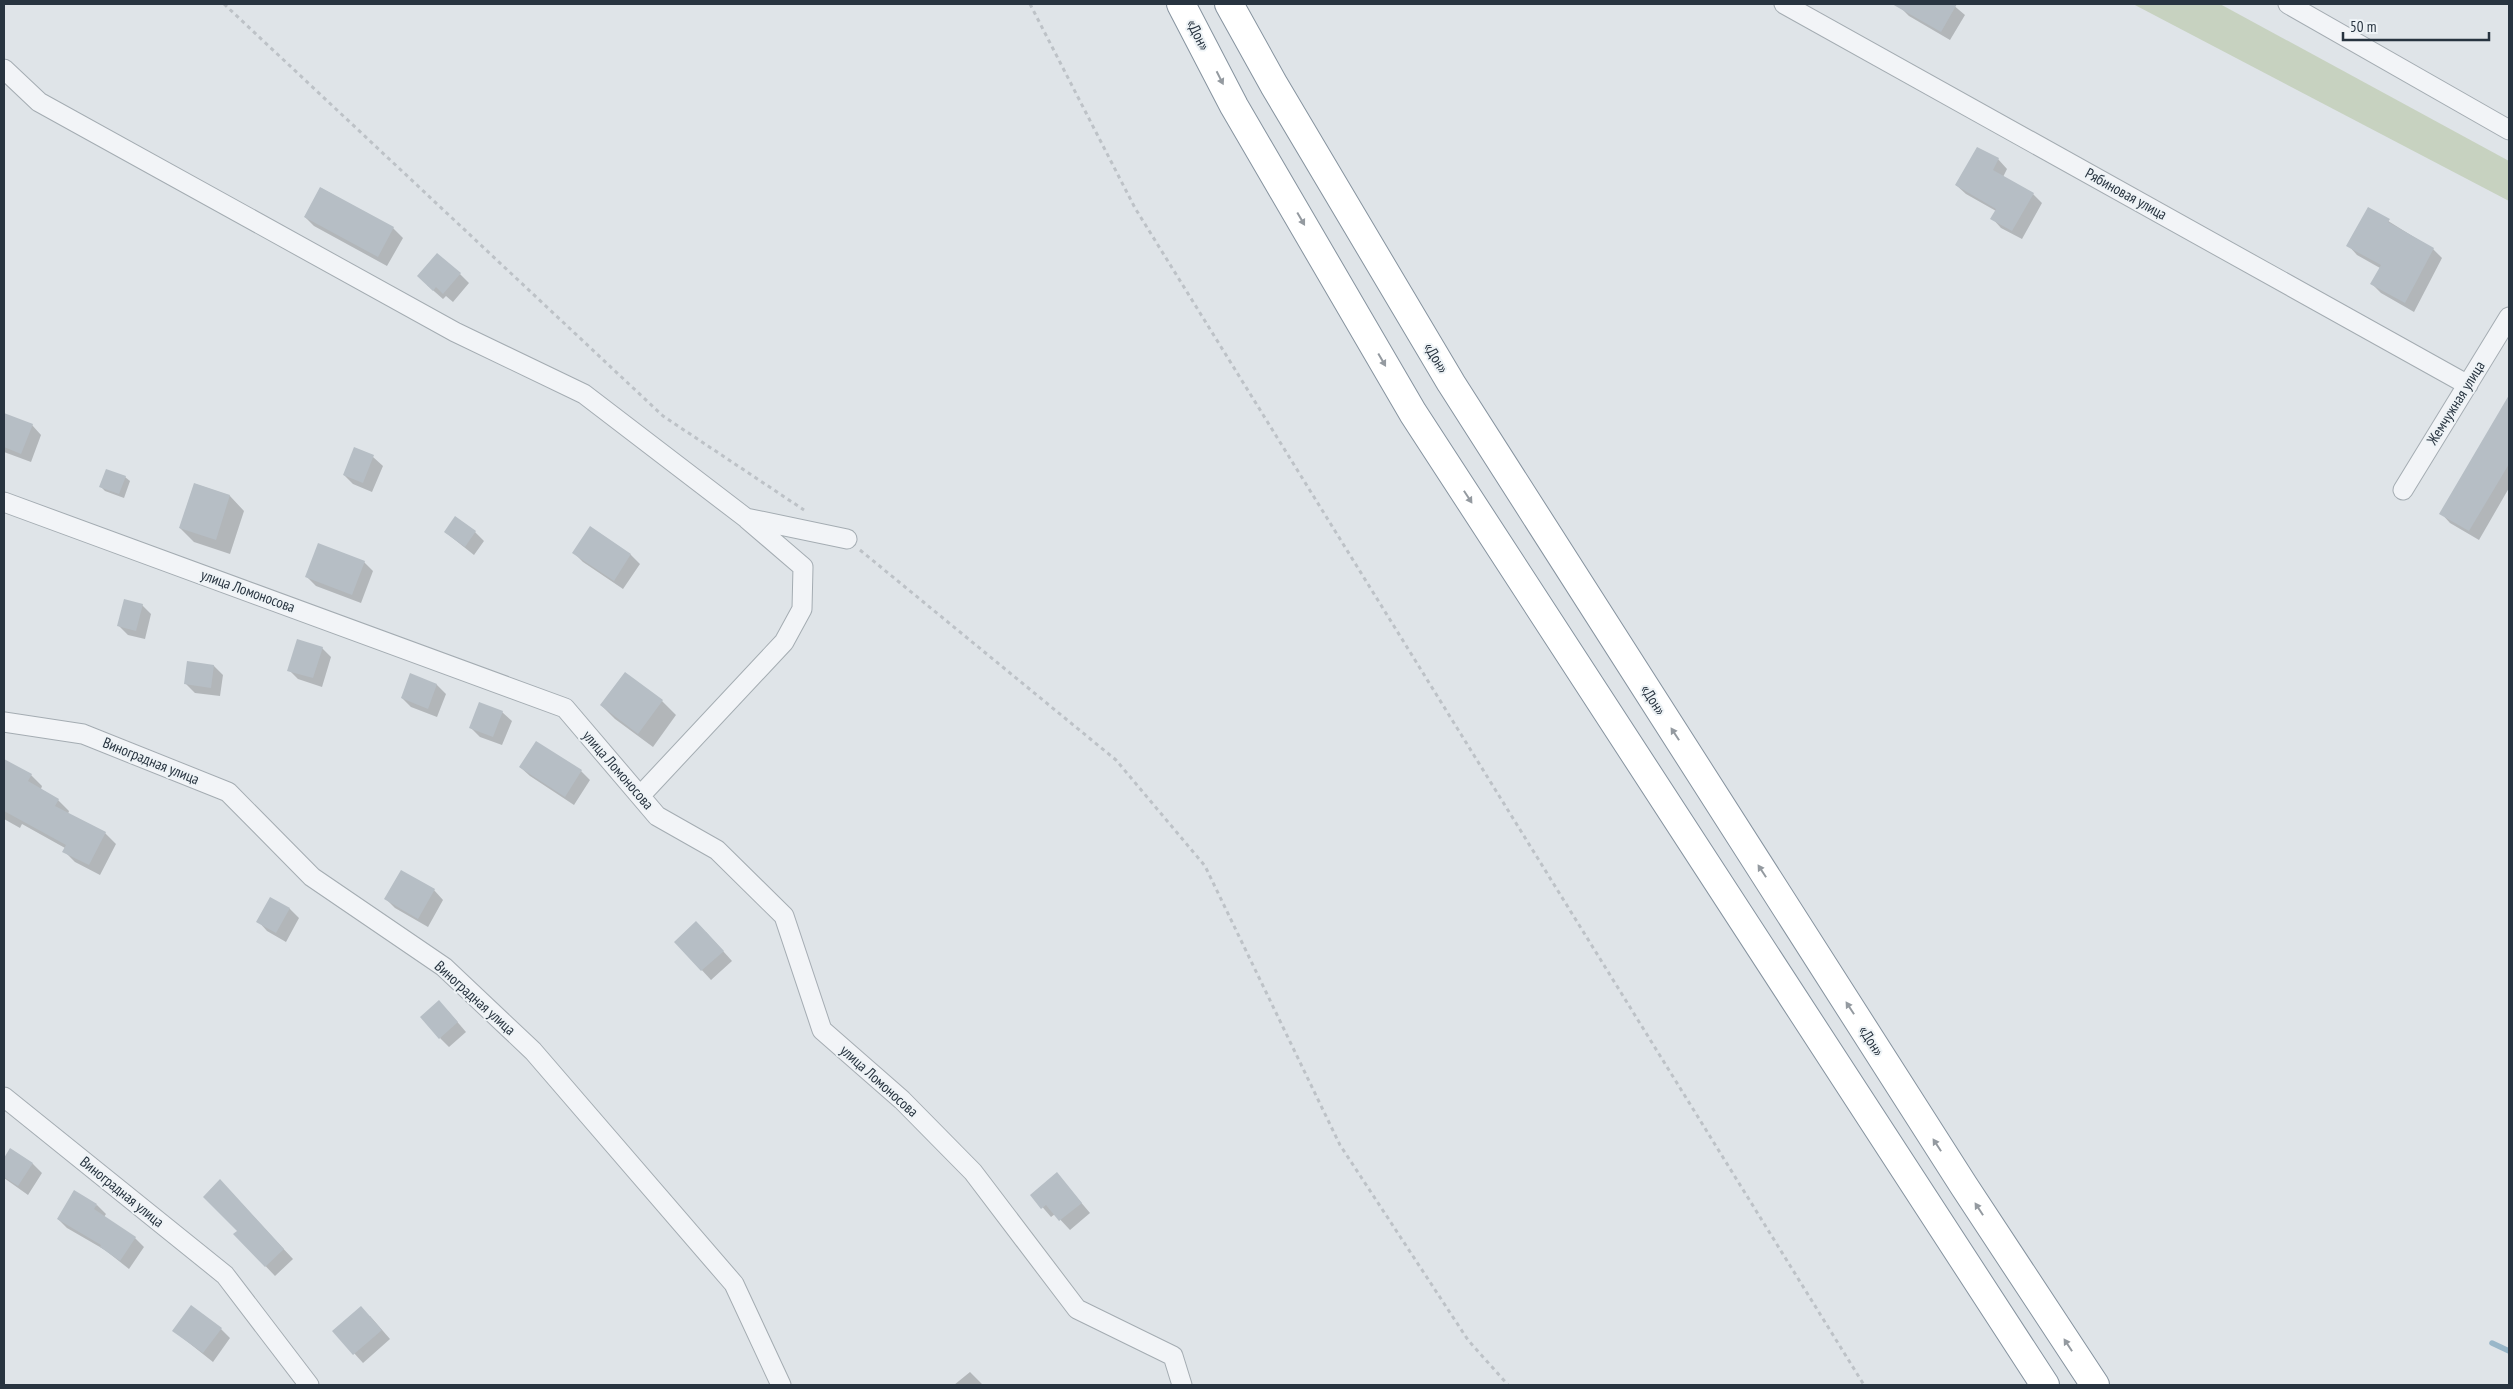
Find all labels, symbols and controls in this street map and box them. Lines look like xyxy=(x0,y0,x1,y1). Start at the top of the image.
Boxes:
scale bar xyxy=(2343,10,2489,42)
street label: «Дон» xyxy=(1183,16,1214,54)
text: 50 m xyxy=(2350,17,2376,36)
one-way arrow xyxy=(1216,71,1224,85)
street label: Рябиновая улица xyxy=(2082,163,2170,224)
one-way arrow xyxy=(1296,213,1305,226)
street label: «Дон» xyxy=(1420,339,1453,377)
one-way arrow xyxy=(1378,353,1387,366)
street label: Жемчужная улица xyxy=(2422,357,2489,449)
one-way arrow xyxy=(1464,491,1473,504)
street label: улица Ломоносова xyxy=(198,565,298,616)
street label: «Дон» xyxy=(1637,681,1670,719)
street label: улица Ломоносова xyxy=(579,726,658,813)
one-way arrow xyxy=(1670,728,1680,741)
street label: Виноградная улица xyxy=(100,733,202,789)
one-way arrow xyxy=(1758,865,1767,878)
street label: Виноградная улица xyxy=(431,956,520,1039)
one-way arrow xyxy=(1845,1002,1855,1015)
street label: «Дон» xyxy=(1855,1022,1888,1060)
street label: улица Ломоносова xyxy=(836,1040,922,1121)
one-way arrow xyxy=(1933,1139,1942,1152)
street label: Виноградная улица xyxy=(77,1152,168,1231)
one-way arrow xyxy=(1974,1202,1983,1216)
one-way arrow xyxy=(2063,1338,2073,1351)

